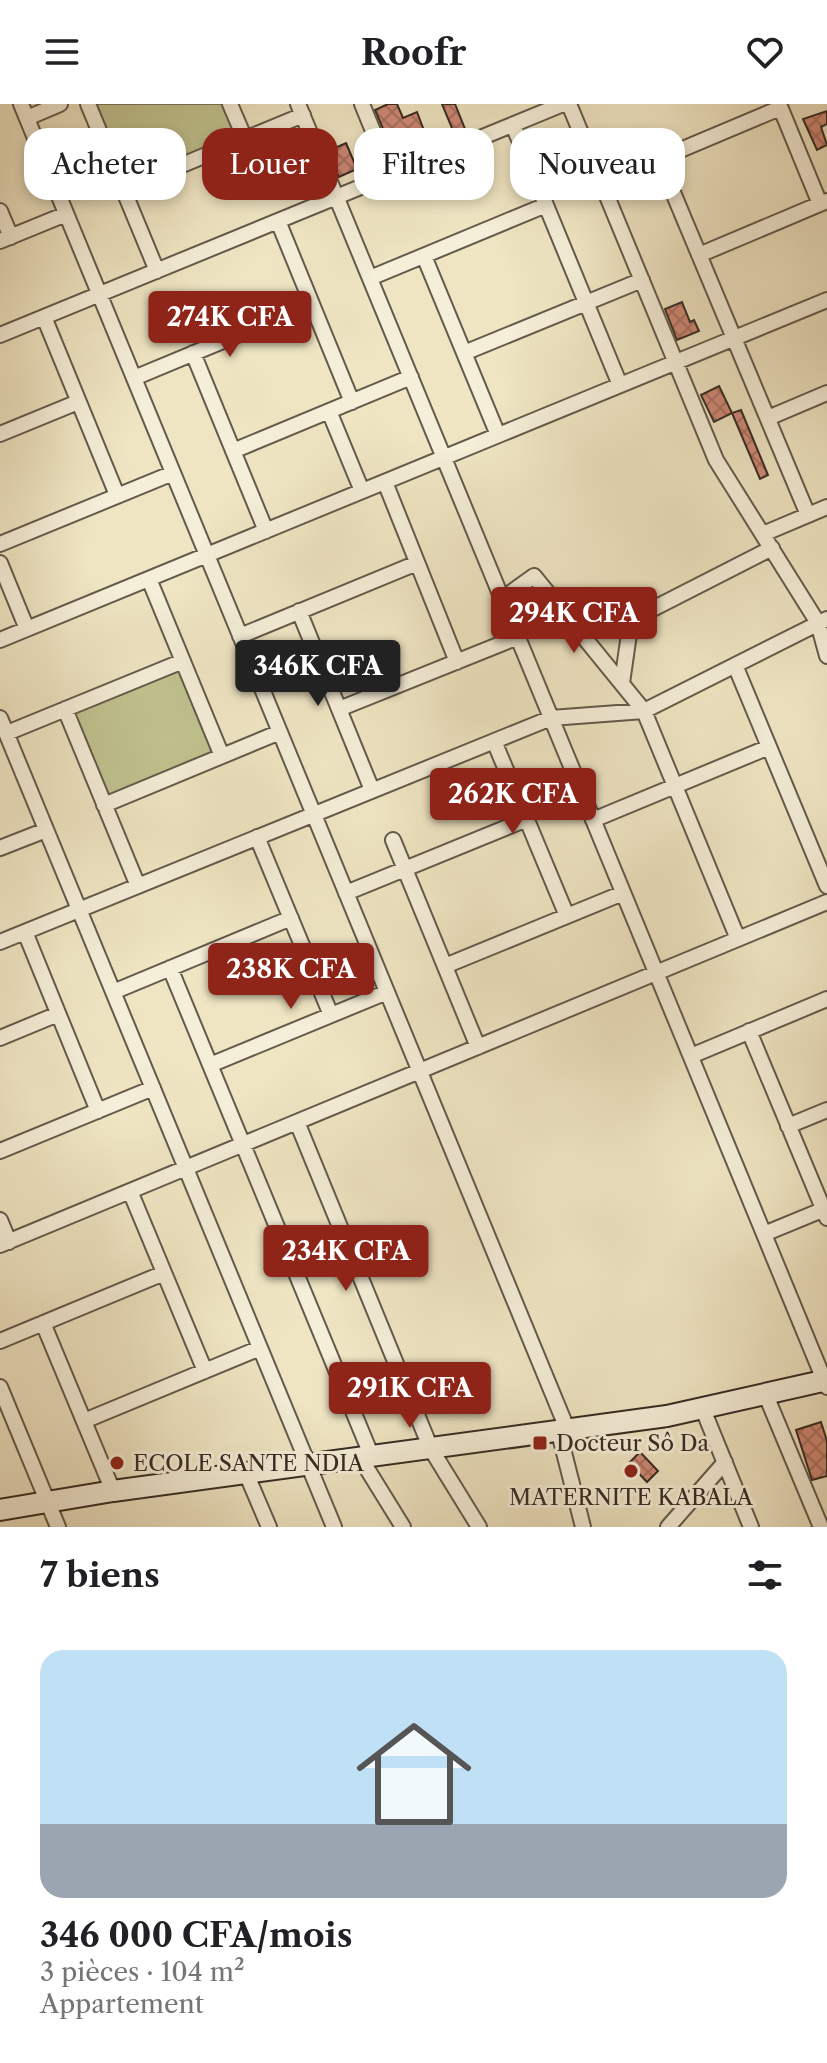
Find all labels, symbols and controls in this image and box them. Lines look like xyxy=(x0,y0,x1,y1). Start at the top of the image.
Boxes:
icon: menu xyxy=(40,30,84,74)
text: Roofr xyxy=(361,30,466,74)
icon: heart xyxy=(743,30,787,74)
chip: Acheter xyxy=(24,128,186,200)
chip: Louer xyxy=(202,128,338,200)
chip: Filtres xyxy=(354,128,494,200)
chip: Nouveau xyxy=(510,128,685,200)
pin: 274K CFA xyxy=(147,291,313,359)
text: 274K CFA xyxy=(166,301,294,333)
pin: 294K CFA xyxy=(491,587,657,655)
text: 294K CFA xyxy=(509,597,639,629)
pin: 346K CFA xyxy=(235,640,401,708)
text: 346K CFA xyxy=(253,650,383,682)
pin: 262K CFA xyxy=(430,768,596,836)
text: 262K CFA xyxy=(448,778,578,810)
pin: 238K CFA xyxy=(208,943,374,1011)
text: 238K CFA xyxy=(226,953,356,985)
pin: 234K CFA xyxy=(263,1225,429,1293)
text: 234K CFA xyxy=(281,1235,411,1267)
pin: 291K CFA xyxy=(327,1362,493,1430)
text: 291K CFA xyxy=(347,1372,473,1404)
place label: Docteur Sô Da xyxy=(556,1430,710,1457)
marker: Docteur Sô Da xyxy=(531,1434,549,1452)
place label: ECOLE SANTE NDIA xyxy=(133,1450,364,1477)
marker: ECOLE SANTE NDIA xyxy=(108,1454,126,1472)
marker: MATERNITE KABALA xyxy=(622,1462,640,1480)
place label: MATERNITE KABALA xyxy=(509,1484,754,1511)
icon: filters xyxy=(743,1553,787,1597)
text: 7 biens xyxy=(40,1554,160,1596)
icon: home xyxy=(342,1702,486,1846)
text: 346 000 CFA/mois xyxy=(40,1914,352,1956)
text: 3 pièces · 104 m² xyxy=(40,1956,245,1988)
text: Appartement xyxy=(40,1988,204,2020)

